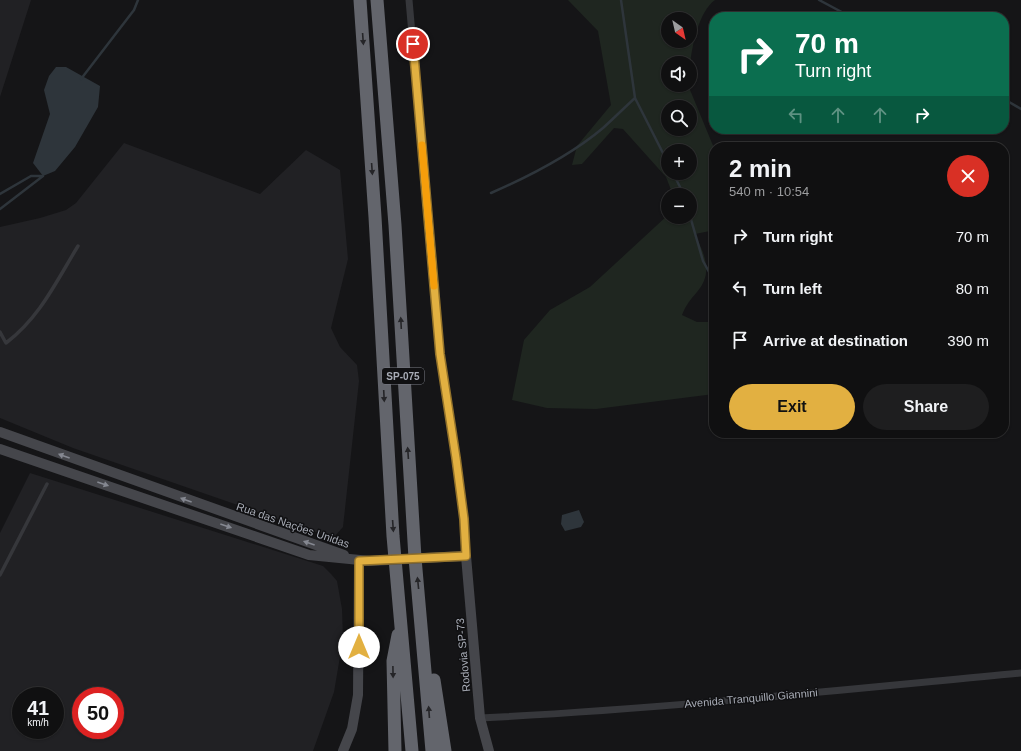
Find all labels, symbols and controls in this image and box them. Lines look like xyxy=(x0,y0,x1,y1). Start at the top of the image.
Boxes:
north arrow xyxy=(661,12,697,48)
map controls xyxy=(661,12,697,224)
pin xyxy=(396,27,430,61)
icon: right xyxy=(729,28,781,80)
text: 70 m xyxy=(795,28,859,59)
one-way arrow xyxy=(359,33,366,45)
icon: arrive xyxy=(402,33,424,55)
button: sound xyxy=(661,56,697,92)
text: Turn right xyxy=(795,61,871,81)
button: search xyxy=(661,100,697,136)
icon: left xyxy=(785,104,807,126)
icon: ahead xyxy=(827,104,849,126)
icon: ahead xyxy=(869,104,891,126)
icon: right xyxy=(911,104,933,126)
button: + xyxy=(661,144,697,180)
text: 2 min xyxy=(729,155,792,182)
button: close xyxy=(947,155,989,197)
one-way arrow xyxy=(368,163,375,175)
text: 540 m · 10:54 xyxy=(729,184,809,199)
button: − xyxy=(661,188,697,224)
icon: right xyxy=(729,225,751,247)
text: Turn right xyxy=(763,228,833,245)
text: 70 m xyxy=(956,228,989,245)
icon: left xyxy=(729,277,751,299)
text: Turn left xyxy=(763,280,822,297)
text: 80 m xyxy=(956,280,989,297)
one-way arrow xyxy=(397,317,404,329)
icon: arrive xyxy=(729,329,751,351)
text: Arrive at destination xyxy=(763,332,908,349)
text: 390 m xyxy=(947,332,989,349)
road number: SP-075 xyxy=(382,368,424,384)
button: Exit xyxy=(729,384,855,430)
button: Share xyxy=(863,384,989,430)
one-way arrow xyxy=(381,390,388,402)
one-way arrow xyxy=(404,447,411,459)
one-way arrow xyxy=(57,453,69,459)
one-way arrow xyxy=(98,481,110,487)
one-way arrow xyxy=(180,496,192,502)
street label: Rua das Nações Unidas xyxy=(235,500,352,550)
one-way arrow xyxy=(389,520,396,532)
one-way arrow xyxy=(220,524,232,530)
one-way arrow xyxy=(303,539,315,545)
one-way arrow xyxy=(415,577,421,589)
street label: Rodovia SP-73 xyxy=(454,618,472,692)
position arrow xyxy=(338,626,380,668)
one-way arrow xyxy=(390,666,396,679)
street label: Avenida Tranquillo Giannini xyxy=(684,686,818,710)
speed limit sign: 50 xyxy=(72,687,124,739)
text: 41 xyxy=(27,697,49,719)
one-way arrow xyxy=(425,706,432,718)
text: km/h xyxy=(27,717,49,728)

